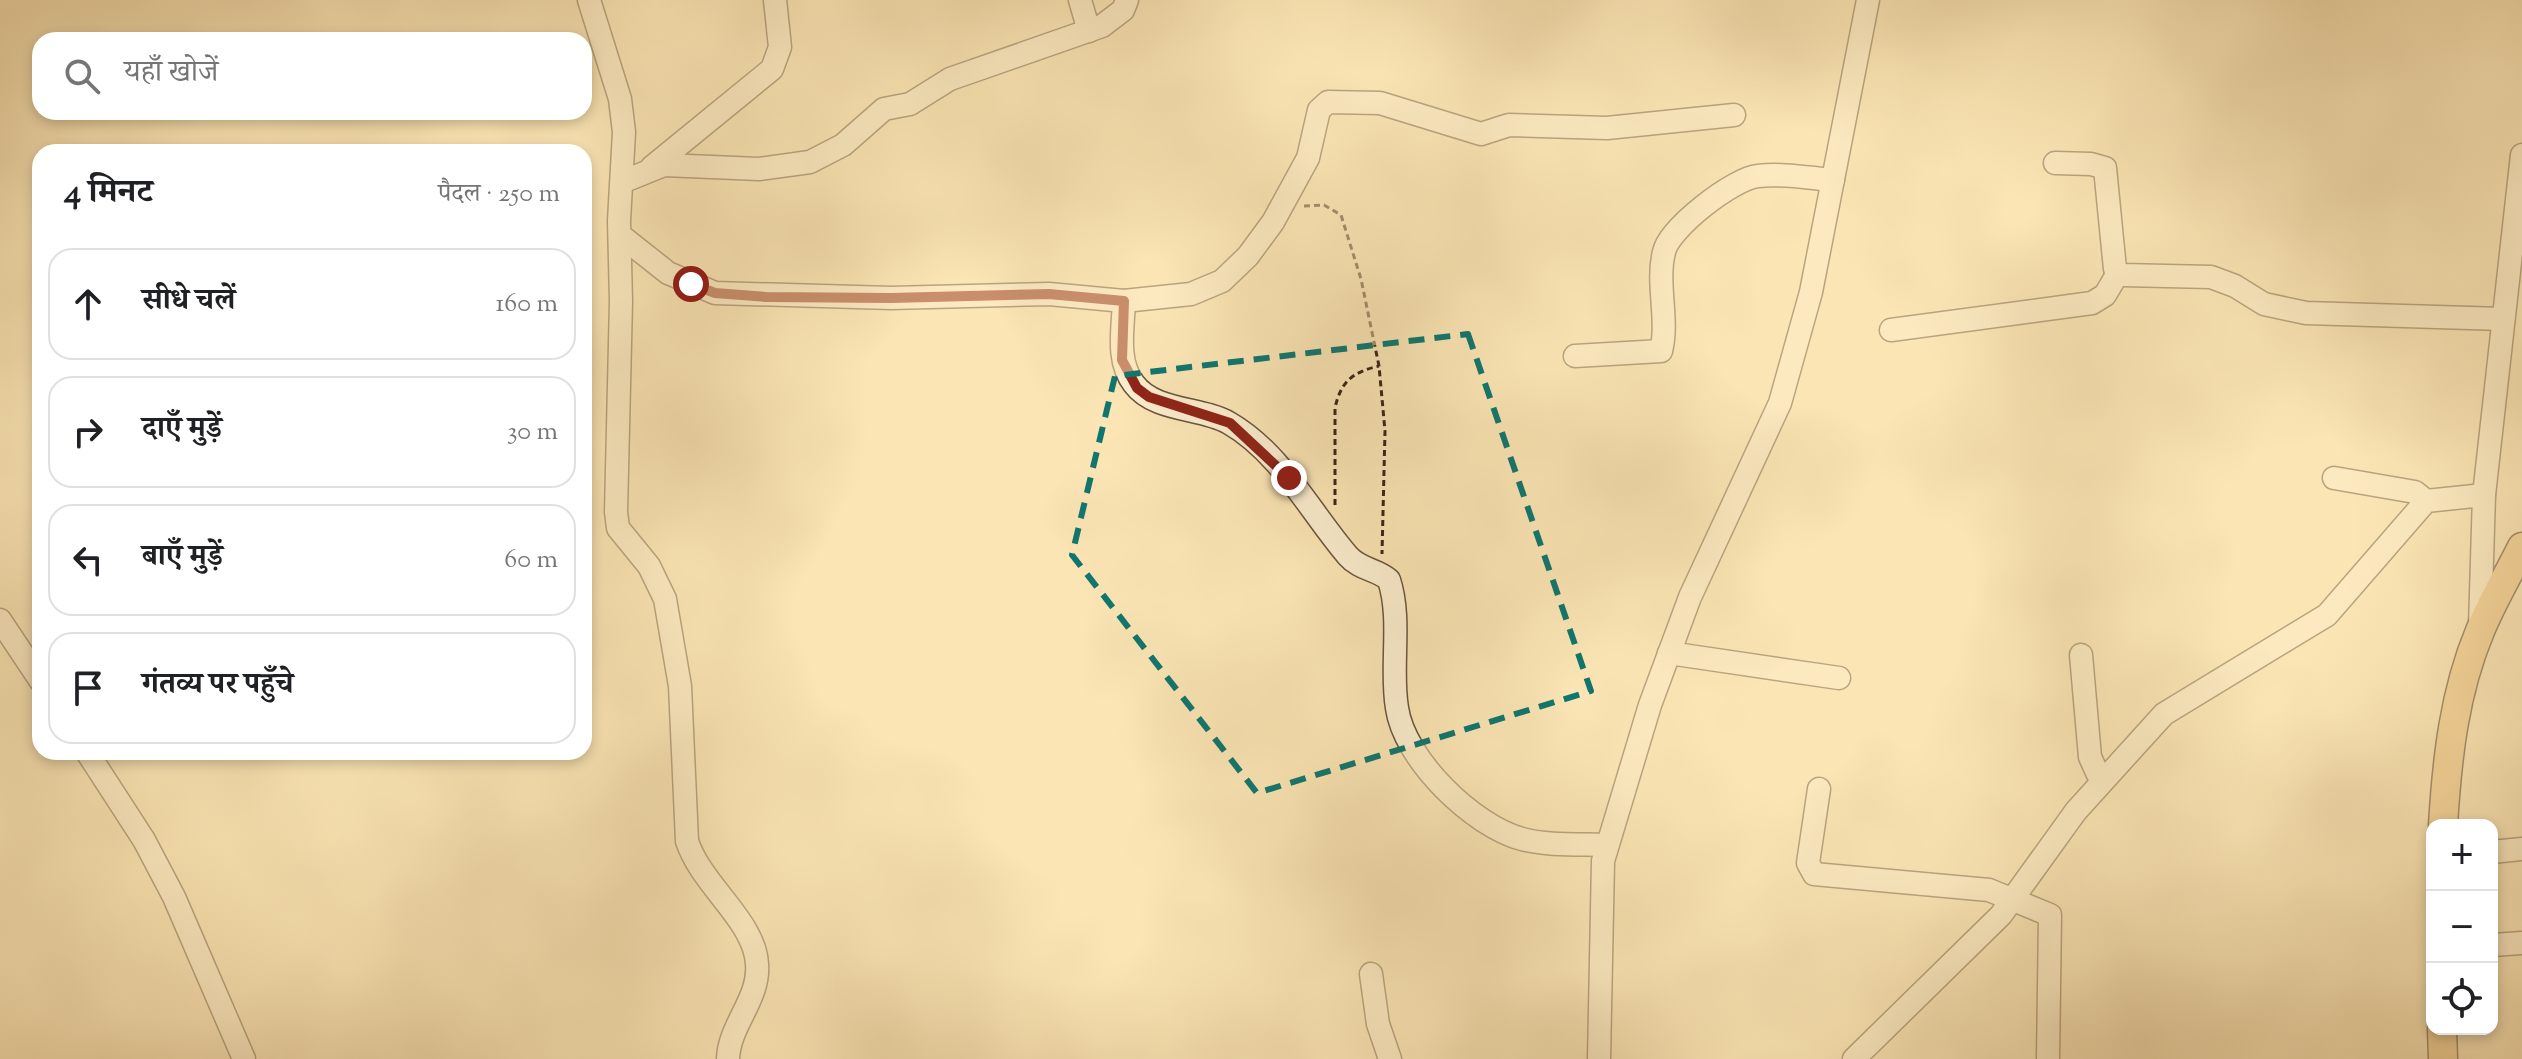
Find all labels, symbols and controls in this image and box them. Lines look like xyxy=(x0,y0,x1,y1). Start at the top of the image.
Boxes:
search box xyxy=(32,32,592,120)
text: यहाँ खोजें xyxy=(124,52,218,95)
icon: search xyxy=(60,54,104,98)
text: 4 मिनट xyxy=(64,169,153,218)
text: पैदल · 250 m xyxy=(438,176,560,213)
route start xyxy=(673,266,709,302)
text: सीधे चलें xyxy=(142,280,235,323)
icon: ahead xyxy=(66,282,110,326)
text: 160 m xyxy=(495,286,558,323)
text: दाएँ मुड़ें xyxy=(142,408,222,451)
icon: right xyxy=(66,410,110,454)
text: 30 m xyxy=(507,414,558,451)
route end xyxy=(1271,460,1307,496)
text: बाएँ मुड़ें xyxy=(142,536,223,579)
icon: left xyxy=(66,538,110,582)
text: 60 m xyxy=(504,542,558,579)
text: गंतव्य पर पहुँचे xyxy=(142,664,294,707)
icon: arrive xyxy=(66,666,110,710)
map controls xyxy=(2426,819,2498,1035)
button: + xyxy=(2426,819,2498,891)
button: − xyxy=(2426,891,2498,963)
button: locate xyxy=(2426,963,2498,1035)

